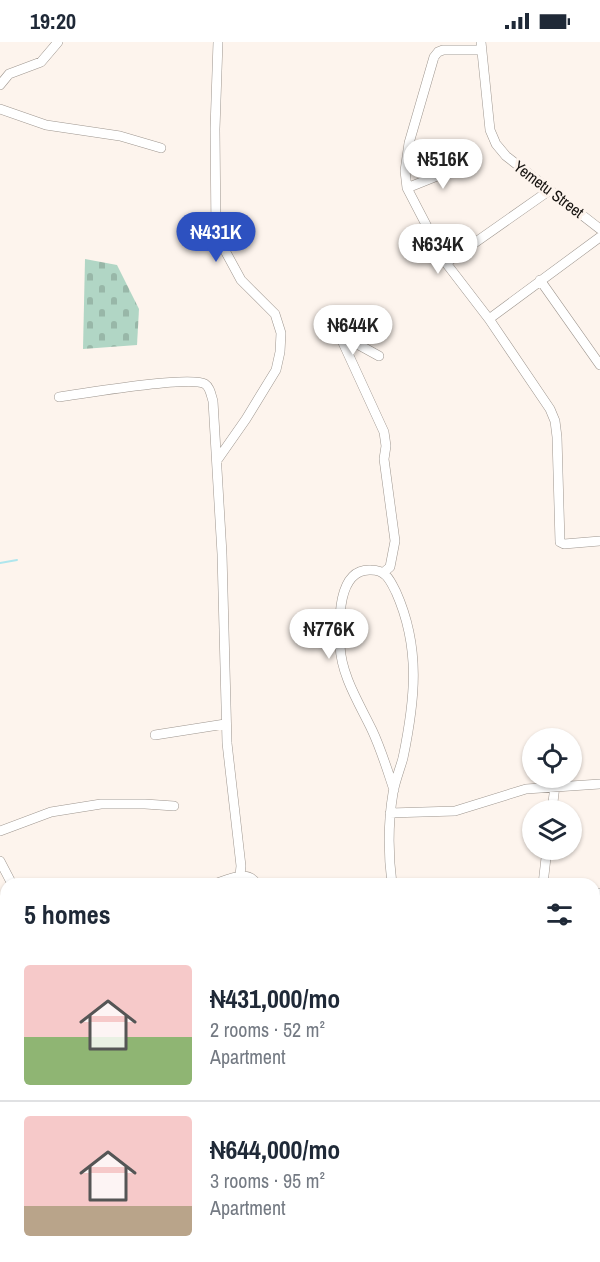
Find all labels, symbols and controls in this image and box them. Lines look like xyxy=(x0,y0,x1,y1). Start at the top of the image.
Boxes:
text: 19:20 xyxy=(30,6,76,36)
pin: ₦516K xyxy=(401,139,485,190)
text: ₦516K xyxy=(417,145,469,172)
street label: Yemetu Street xyxy=(509,155,589,223)
pin: ₦431K xyxy=(174,212,258,263)
text: ₦431K xyxy=(190,218,242,245)
pin: ₦634K xyxy=(396,224,480,275)
text: ₦634K xyxy=(412,230,464,257)
pin: ₦644K xyxy=(311,305,395,356)
text: ₦644K xyxy=(327,311,379,338)
pin: ₦776K xyxy=(287,609,371,660)
text: ₦776K xyxy=(303,615,355,642)
map controls xyxy=(522,728,582,860)
button: locate xyxy=(522,728,582,788)
button: layers xyxy=(522,800,582,860)
text: 5 homes xyxy=(24,897,111,932)
icon: filters xyxy=(543,898,576,931)
text: ₦431,000/mo xyxy=(210,981,340,1016)
icon: home xyxy=(72,989,144,1061)
text: 2 rooms · 52 m² xyxy=(210,1016,325,1043)
text: Apartment xyxy=(210,1043,286,1070)
text: ₦644,000/mo xyxy=(210,1132,340,1167)
icon: home xyxy=(72,1140,144,1212)
text: 3 rooms · 95 m² xyxy=(210,1167,325,1194)
text: Apartment xyxy=(210,1194,286,1221)

